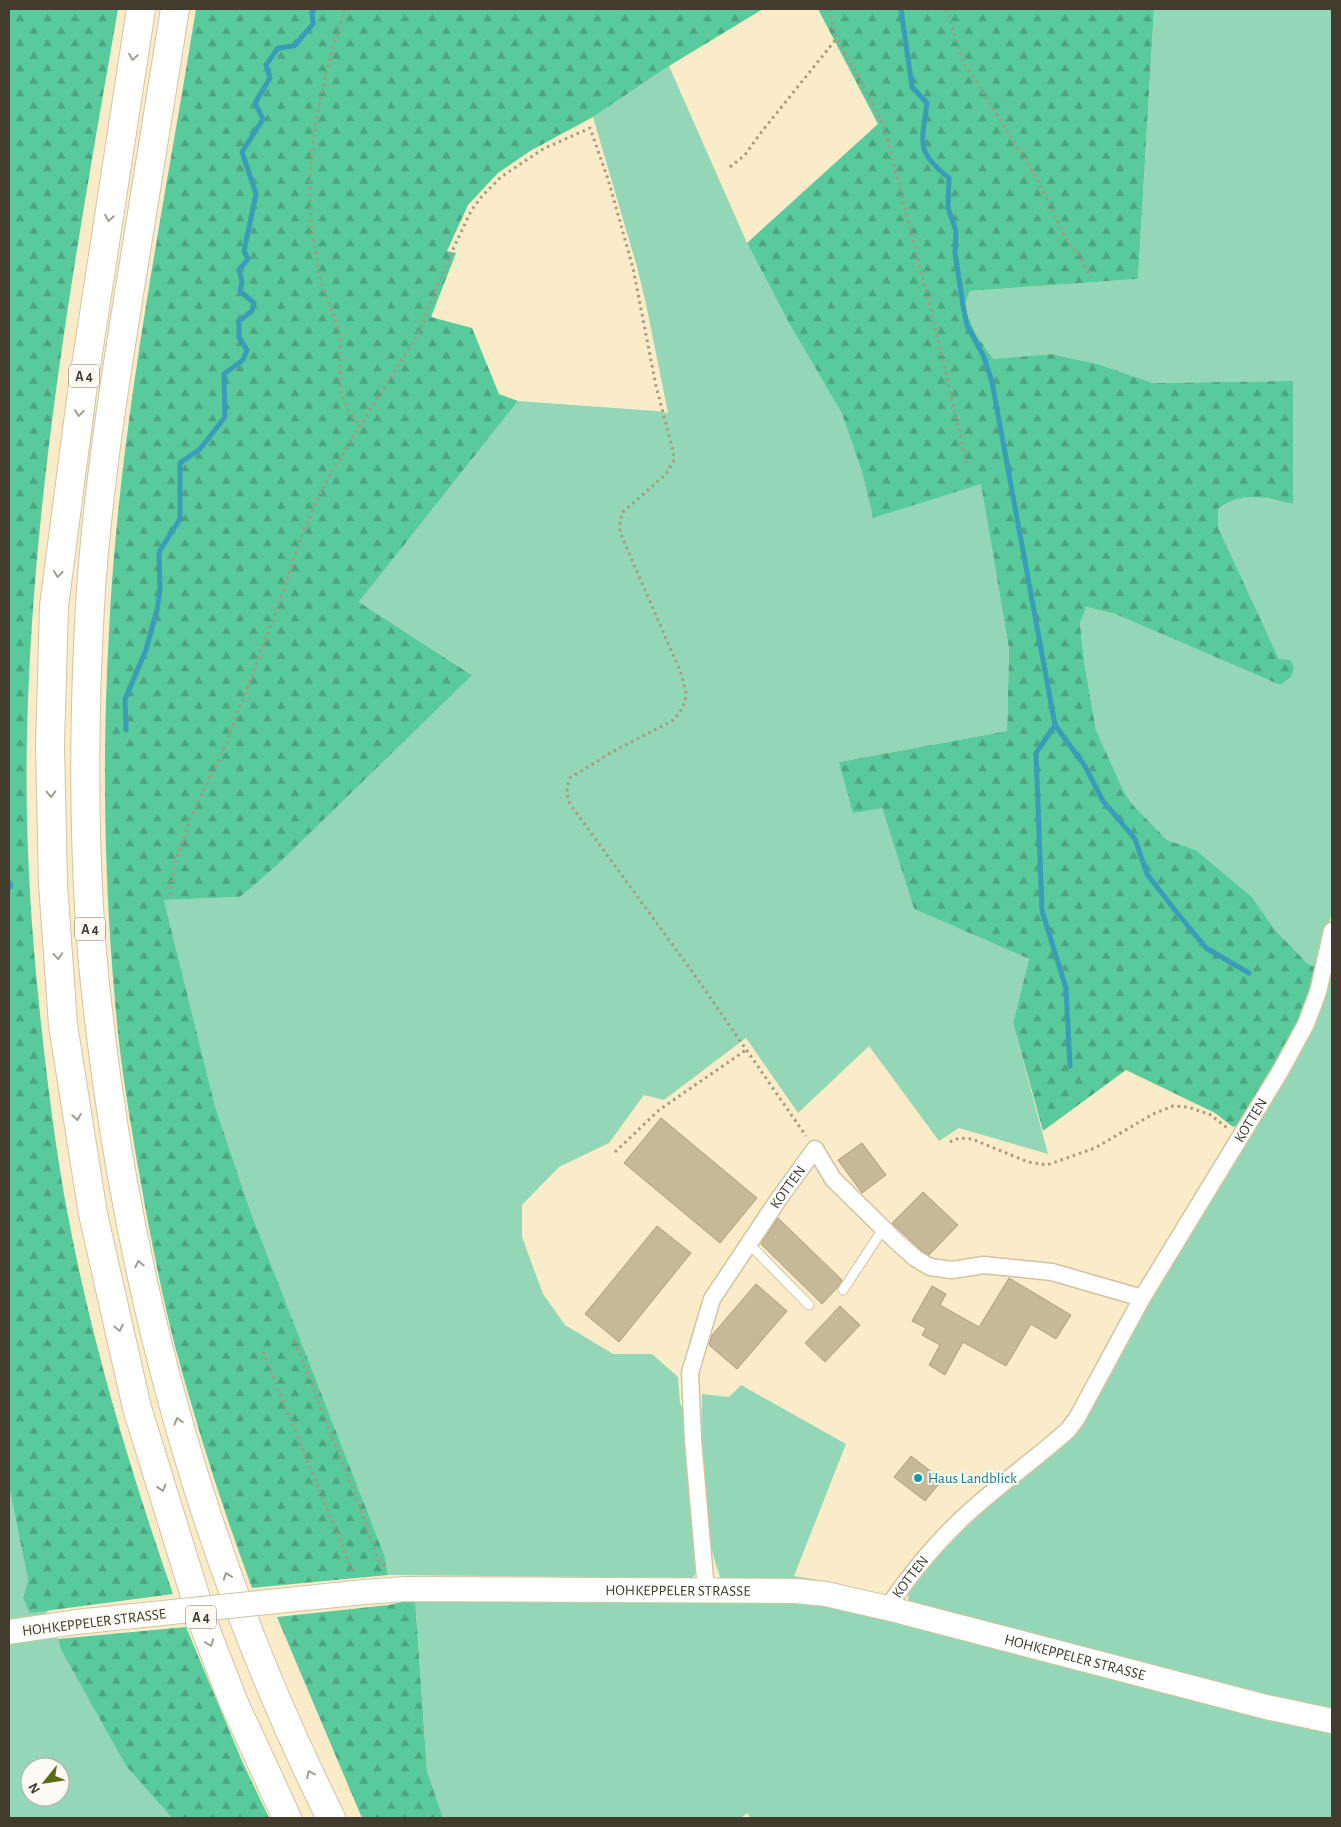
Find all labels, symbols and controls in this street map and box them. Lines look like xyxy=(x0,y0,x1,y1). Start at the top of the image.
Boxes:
one-way arrow xyxy=(129,53,139,61)
one-way arrow xyxy=(104,213,114,222)
road number: A 4 xyxy=(69,364,99,388)
one-way arrow xyxy=(74,409,85,417)
one-way arrow xyxy=(53,570,64,578)
one-way arrow xyxy=(45,790,56,798)
road number: A 4 xyxy=(75,918,105,941)
one-way arrow xyxy=(52,952,63,960)
street label: KOTTEN xyxy=(1232,1095,1270,1145)
one-way arrow xyxy=(72,1113,82,1122)
street label: KOTTEN xyxy=(768,1163,808,1211)
one-way arrow xyxy=(134,1259,145,1268)
one-way arrow xyxy=(113,1324,124,1333)
one-way arrow xyxy=(173,1418,183,1426)
place label: Haus Landblick xyxy=(928,1471,1017,1486)
marker: Haus Landblick xyxy=(912,1472,924,1484)
one-way arrow xyxy=(156,1483,166,1491)
street label: KOTTEN xyxy=(890,1553,931,1601)
one-way arrow xyxy=(223,1572,233,1581)
street label: HOHKEPPELER STRASSE xyxy=(605,1583,750,1599)
road number: A 4 xyxy=(186,1605,216,1628)
street label: HOHKEPPELER STRASSE xyxy=(21,1606,167,1639)
street label: HOHKEPPELER STRASSE xyxy=(1003,1632,1147,1683)
one-way arrow xyxy=(204,1638,214,1646)
north arrow xyxy=(20,1757,70,1807)
one-way arrow xyxy=(306,1770,317,1779)
text: N xyxy=(26,1780,43,1796)

